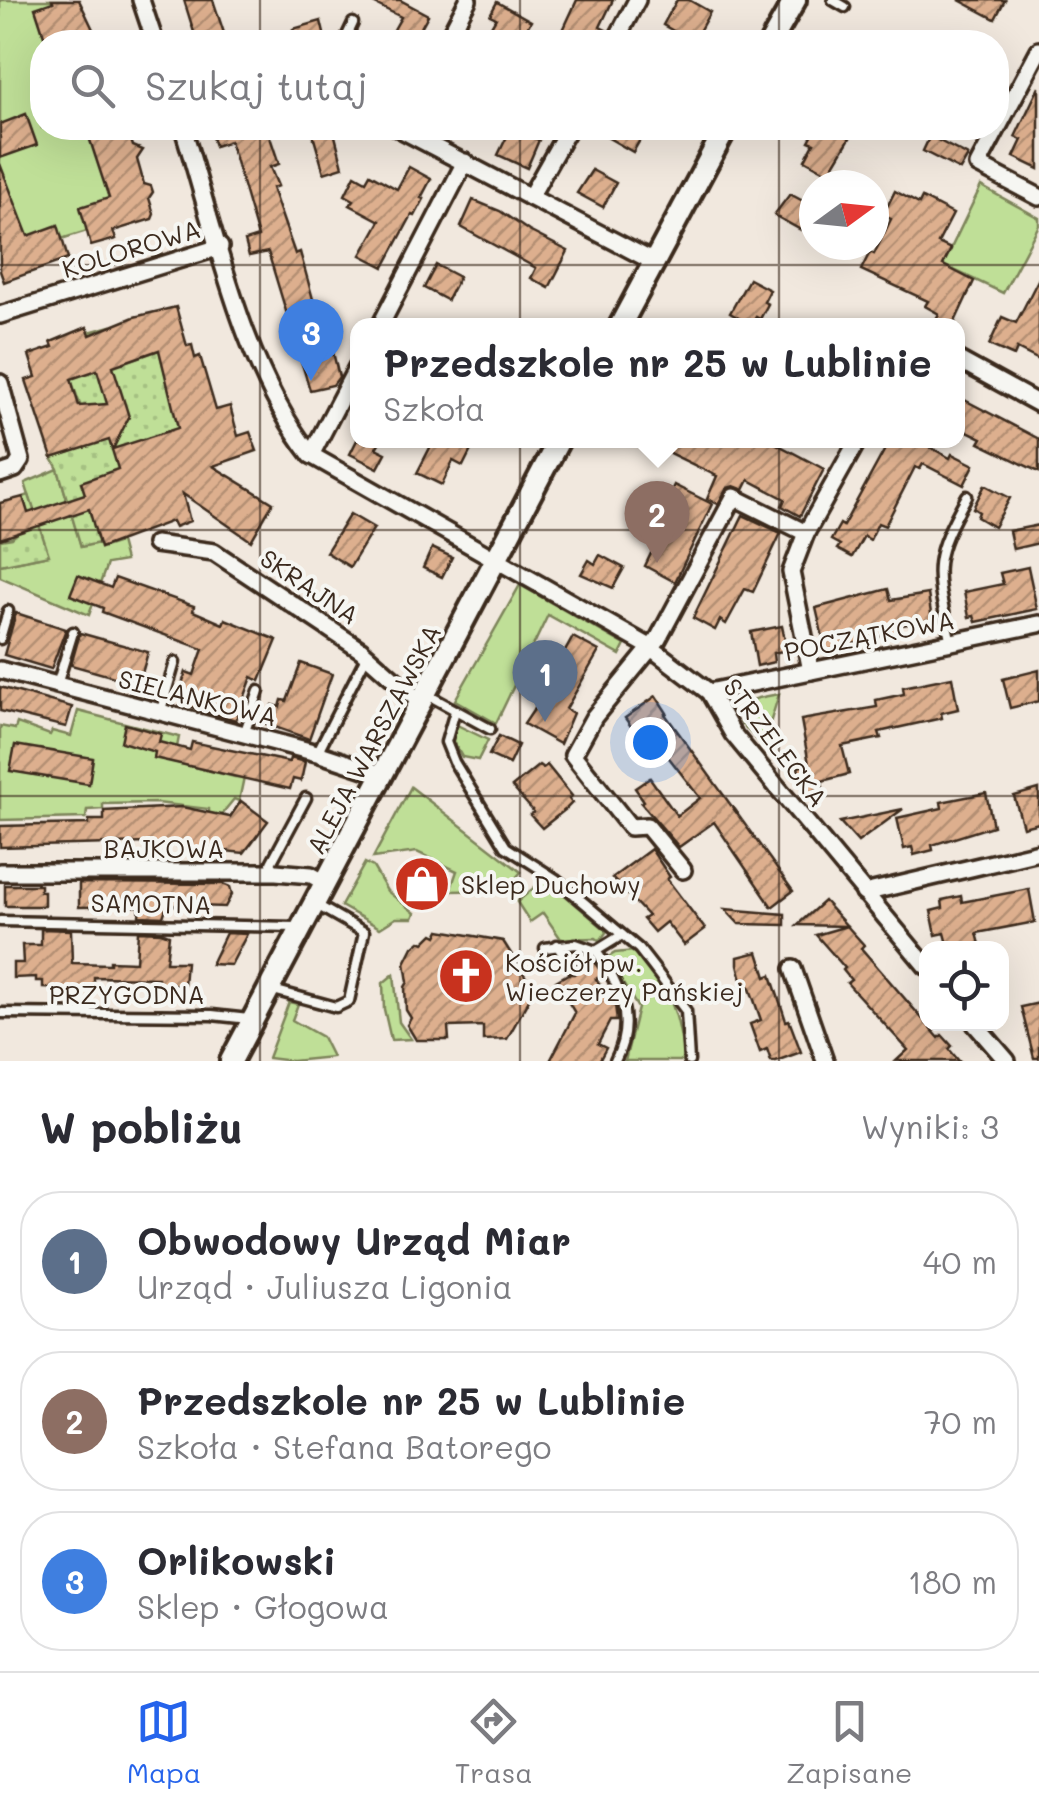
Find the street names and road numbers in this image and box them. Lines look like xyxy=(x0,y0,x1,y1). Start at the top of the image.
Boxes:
street label: KOLOROWA xyxy=(58,212,204,284)
street label: SKRAJNA xyxy=(255,541,365,631)
street label: POCZĄTKOWA xyxy=(781,603,957,667)
street label: ALEJA WARSZAWSKA xyxy=(299,619,447,859)
street label: SIELANKOWA xyxy=(115,662,281,732)
street label: STRZELECKA xyxy=(717,671,835,813)
street label: BAJKOWA xyxy=(104,832,224,864)
street label: SAMOTNA xyxy=(90,886,212,920)
street label: PRZYGODNA xyxy=(49,978,205,1010)

